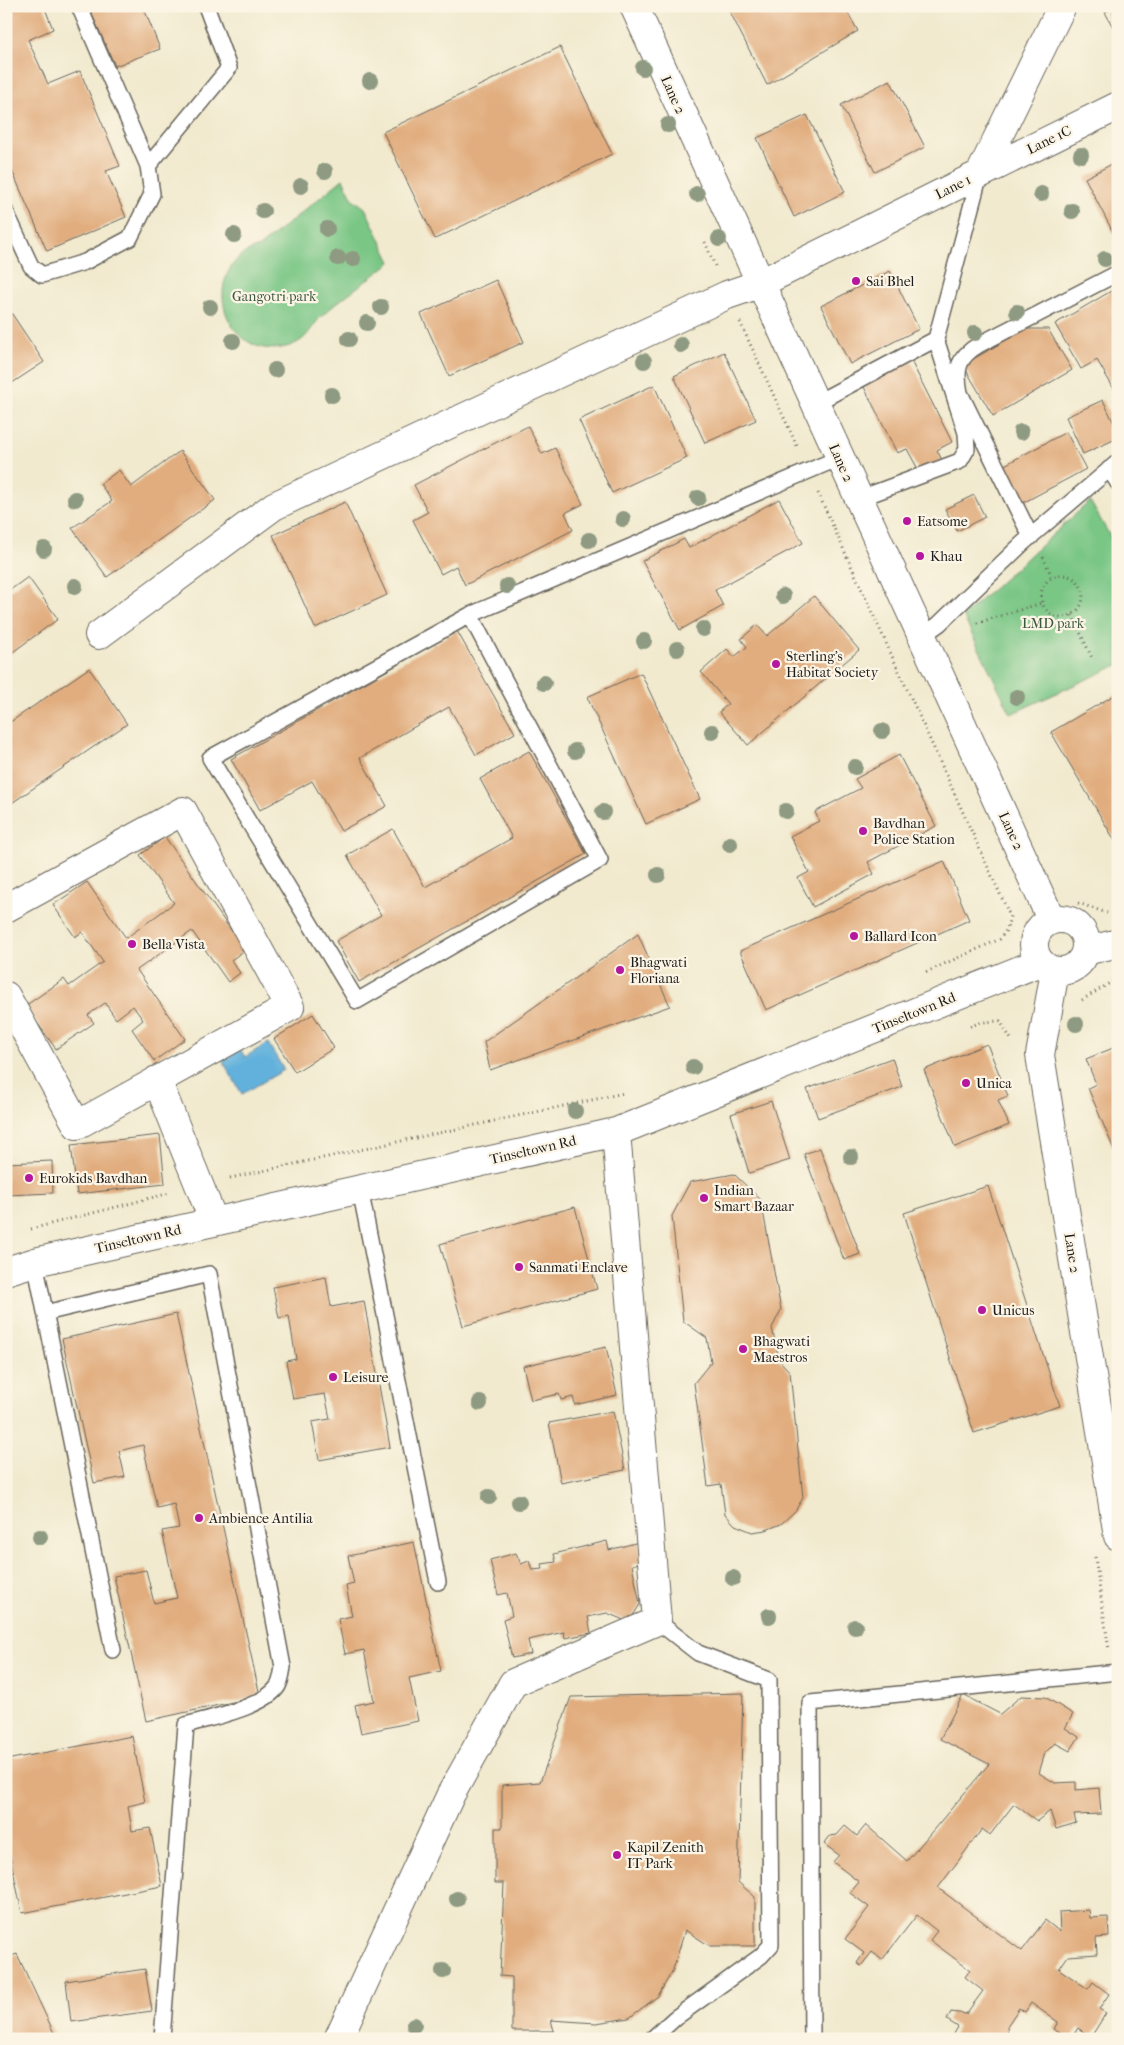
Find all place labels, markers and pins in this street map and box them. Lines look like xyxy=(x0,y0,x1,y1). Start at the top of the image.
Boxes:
place label: Sai Bhel xyxy=(866,273,915,290)
marker: Sai Bhel xyxy=(850,275,862,287)
place label: Eatsome xyxy=(917,513,968,530)
marker: Eatsome xyxy=(901,515,913,527)
place label: Khau xyxy=(930,548,962,565)
marker: Khau xyxy=(914,550,926,562)
place label: Sterling's Habitat Society xyxy=(786,648,879,681)
marker: Sterling's Habitat Society xyxy=(770,658,782,670)
place label: Bavdhan Police Station xyxy=(873,815,955,848)
marker: Bavdhan Police Station xyxy=(857,825,869,837)
place label: Ballard Icon xyxy=(864,928,937,945)
marker: Ballard Icon xyxy=(848,930,860,942)
place label: Bella Vista xyxy=(142,936,206,953)
marker: Bella Vista xyxy=(126,938,138,950)
place label: Bhagwati Floriana xyxy=(630,954,687,987)
marker: Bhagwati Floriana xyxy=(614,964,626,976)
place label: Unica xyxy=(976,1075,1012,1092)
marker: Unica xyxy=(960,1077,972,1089)
place label: Eurokids Bavdhan xyxy=(39,1170,148,1187)
marker: Eurokids Bavdhan xyxy=(23,1172,35,1184)
place label: Indian Smart Bazaar xyxy=(714,1182,794,1215)
marker: Indian Smart Bazaar xyxy=(698,1192,710,1204)
place label: Sanmati Enclave xyxy=(529,1259,628,1276)
marker: Sanmati Enclave xyxy=(513,1261,525,1273)
place label: Unicus xyxy=(992,1302,1034,1319)
marker: Unicus xyxy=(976,1304,988,1316)
place label: Bhagwati Maestros xyxy=(753,1333,810,1366)
marker: Bhagwati Maestros xyxy=(737,1343,749,1355)
place label: Leisure xyxy=(343,1369,389,1386)
marker: Leisure xyxy=(327,1371,339,1383)
place label: Ambience Antilia xyxy=(208,1510,313,1527)
marker: Ambience Antilia xyxy=(193,1512,205,1524)
place label: Kapil Zenith IT Park xyxy=(627,1839,704,1872)
marker: Kapil Zenith IT Park xyxy=(611,1849,623,1861)

